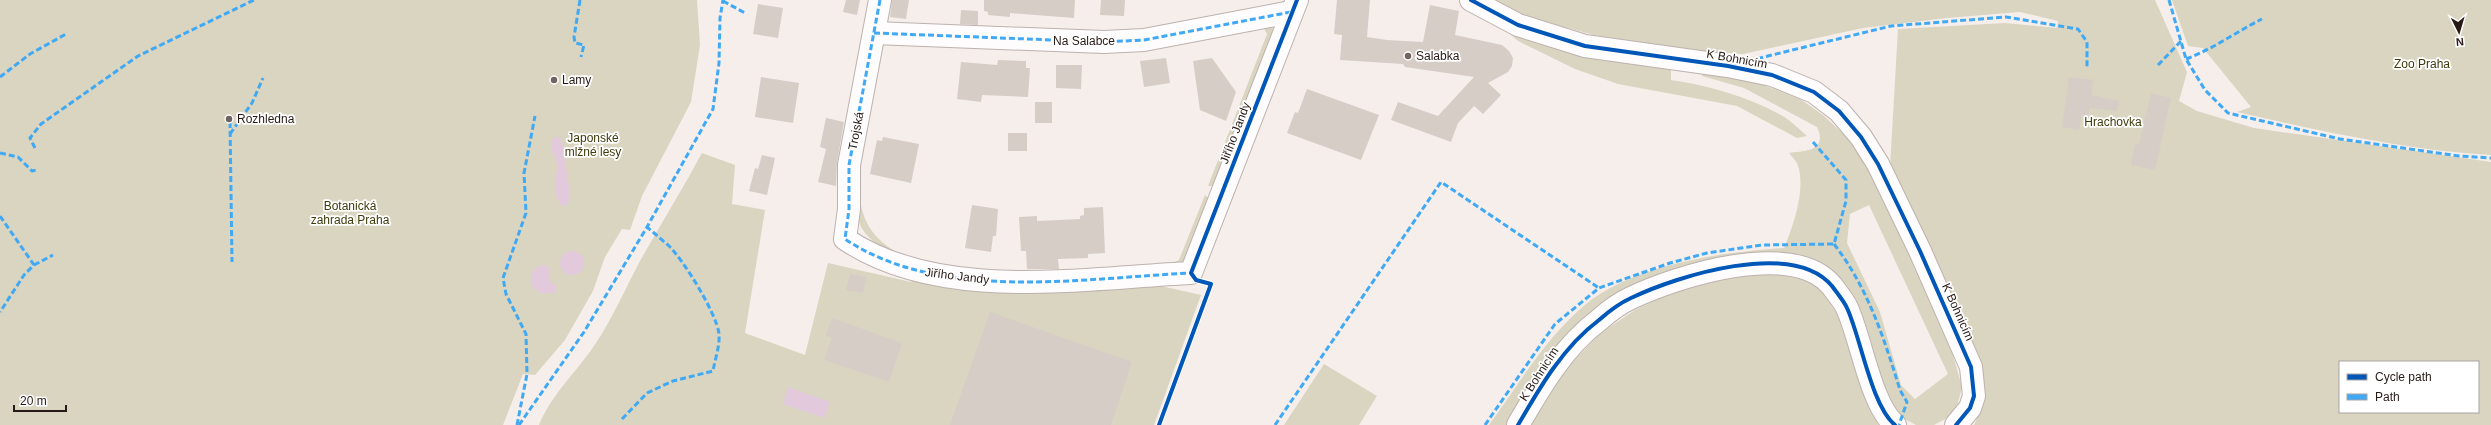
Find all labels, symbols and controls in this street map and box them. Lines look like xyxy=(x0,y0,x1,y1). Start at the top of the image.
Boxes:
north arrow xyxy=(2439,12,2479,52)
street label: Na Salabce xyxy=(1053,34,1115,48)
text: N xyxy=(2455,36,2464,48)
street label: K Bohnicím xyxy=(1706,47,1768,71)
place label: Salabka xyxy=(1416,49,1460,63)
marker: Salabka xyxy=(1403,51,1413,61)
park label: Zoo Praha xyxy=(2394,57,2450,71)
place label: Lamy xyxy=(562,73,591,87)
marker: Lamy xyxy=(549,75,559,85)
street label: Jiřího Jandy xyxy=(1217,100,1253,166)
street label: Trojská xyxy=(845,110,867,151)
place label: Rozhledna xyxy=(237,112,295,126)
marker: Rozhledna xyxy=(224,114,234,124)
park label: Hrachovka xyxy=(2084,115,2142,129)
park label: Japonské mlžné lesy xyxy=(565,131,621,159)
park label: Botanická zahrada Praha xyxy=(311,199,390,227)
street label: Jiřího Jandy xyxy=(924,265,990,287)
street label: K Bohnicím xyxy=(1939,281,1977,343)
street label: K Bohnicím xyxy=(1516,344,1562,404)
legend xyxy=(2339,361,2479,413)
text: Cycle path xyxy=(2375,370,2432,384)
scale bar xyxy=(14,387,66,413)
text: Path xyxy=(2375,390,2400,404)
text: 20 m xyxy=(20,394,47,408)

